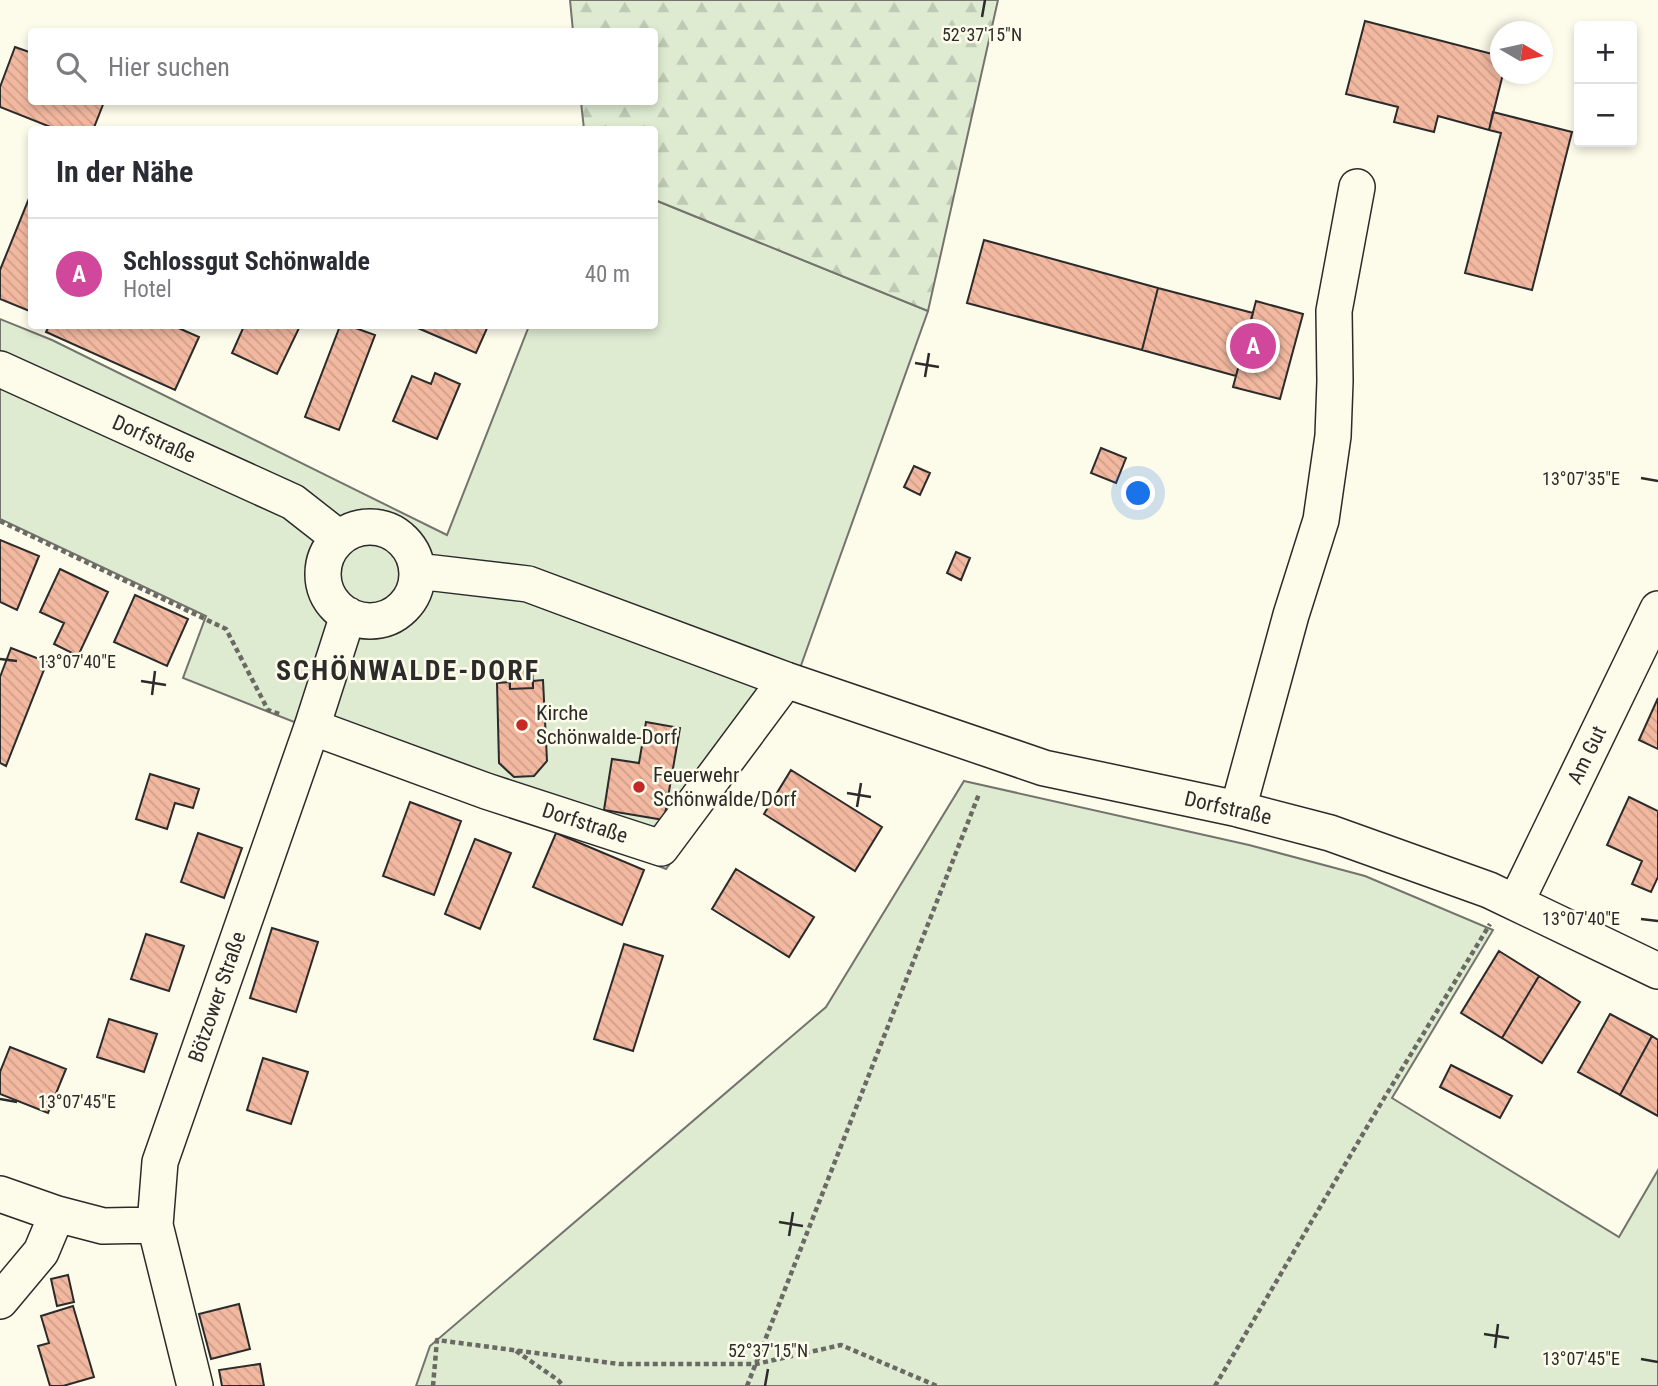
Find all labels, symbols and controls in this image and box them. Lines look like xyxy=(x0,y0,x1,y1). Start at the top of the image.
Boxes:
north arrow xyxy=(1490,21,1553,84)
map controls xyxy=(1574,21,1637,147)
button: + xyxy=(1574,21,1637,84)
text: 52°37'15"N xyxy=(942,24,1022,45)
search box xyxy=(28,28,658,105)
icon: search xyxy=(52,48,90,86)
text: Hier suchen xyxy=(108,52,230,82)
button: − xyxy=(1574,84,1637,147)
text: In der Nähe xyxy=(56,154,193,189)
text: Schlossgut Schönwalde xyxy=(123,246,370,276)
text: A xyxy=(72,261,86,288)
text: 40 m xyxy=(585,261,630,288)
text: Hotel xyxy=(123,276,172,303)
pin: A xyxy=(1230,320,1276,372)
street label: Dorfstraße xyxy=(109,410,199,468)
text: 13°07'35"E xyxy=(1542,468,1620,489)
your location xyxy=(1121,476,1155,510)
text: 13°07'40"E xyxy=(38,651,116,672)
district label: SCHÖNWALDE-DORF xyxy=(276,654,540,687)
place label: Kirche Schönwalde-Dorf xyxy=(536,701,678,749)
marker: Kirche Schönwalde-Dorf xyxy=(514,717,530,733)
street label: Am Gut xyxy=(1563,722,1611,788)
place label: Feuerwehr Schönwalde/Dorf xyxy=(653,763,797,811)
marker: Feuerwehr Schönwalde/Dorf xyxy=(631,779,647,795)
street label: Dorfstraße xyxy=(1182,786,1274,830)
street label: Dorfstraße xyxy=(539,798,631,848)
text: 13°07'40"E xyxy=(1542,908,1620,929)
street label: Bötzower Straße xyxy=(183,928,251,1065)
text: 13°07'45"E xyxy=(38,1091,116,1112)
text: 52°37'15"N xyxy=(728,1340,808,1361)
text: 13°07'45"E xyxy=(1542,1348,1620,1369)

